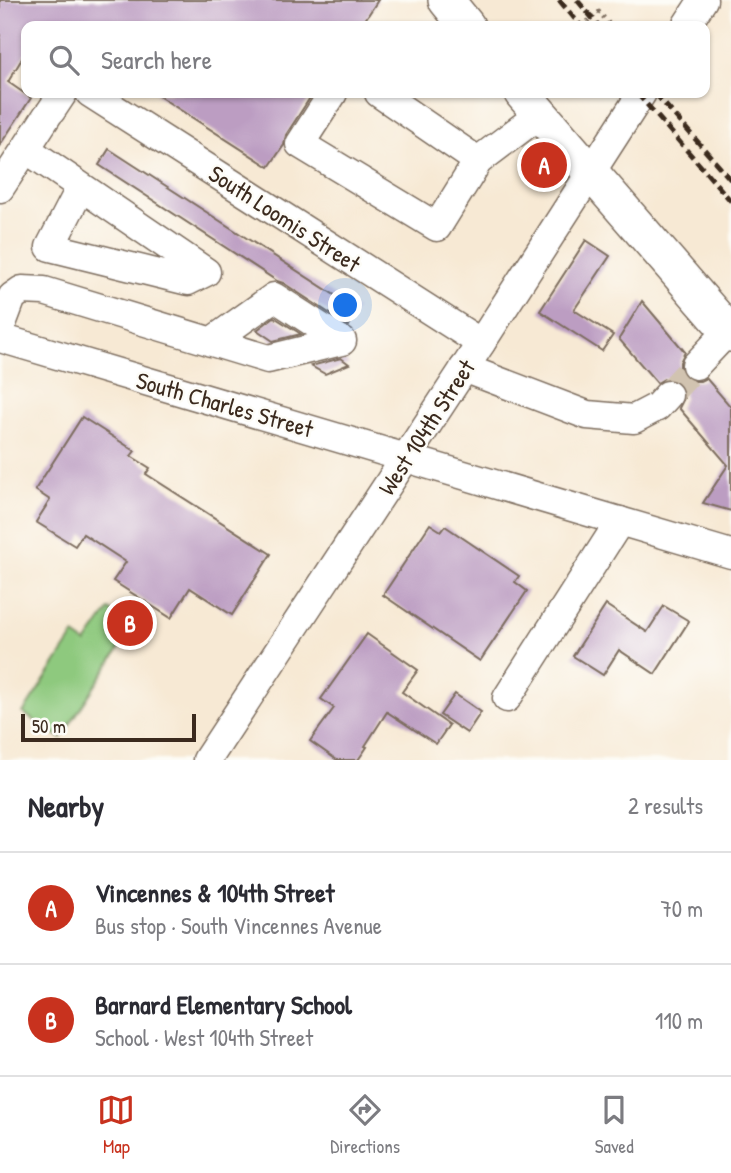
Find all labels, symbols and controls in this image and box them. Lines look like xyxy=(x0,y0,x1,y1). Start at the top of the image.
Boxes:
search box xyxy=(21,21,710,98)
icon: search xyxy=(45,41,83,79)
text: Search here xyxy=(101,42,212,77)
pin: A xyxy=(521,139,567,191)
street label: South Loomis Street xyxy=(203,157,368,279)
your location xyxy=(328,288,362,322)
street label: West 104th Street xyxy=(370,352,482,501)
street label: South Charles Street xyxy=(133,363,318,445)
pin: B xyxy=(107,597,153,649)
scale bar xyxy=(21,711,196,743)
text: 50 m xyxy=(32,713,66,739)
text: Nearby xyxy=(28,786,104,826)
text: 2 results xyxy=(628,790,703,821)
text: Vincennes & 104th Street xyxy=(95,875,334,910)
text: A xyxy=(45,893,57,924)
text: 70 m xyxy=(660,893,703,924)
text: Bus stop · South Vincennes Avenue xyxy=(95,910,382,941)
text: Barnard Elementary School xyxy=(95,987,352,1022)
text: B xyxy=(45,1005,57,1036)
text: 110 m xyxy=(655,1005,703,1036)
text: School · West 104th Street xyxy=(95,1022,313,1053)
tab: Map xyxy=(97,1091,135,1159)
tab: Directions xyxy=(330,1091,400,1159)
tab: Saved xyxy=(595,1091,634,1159)

